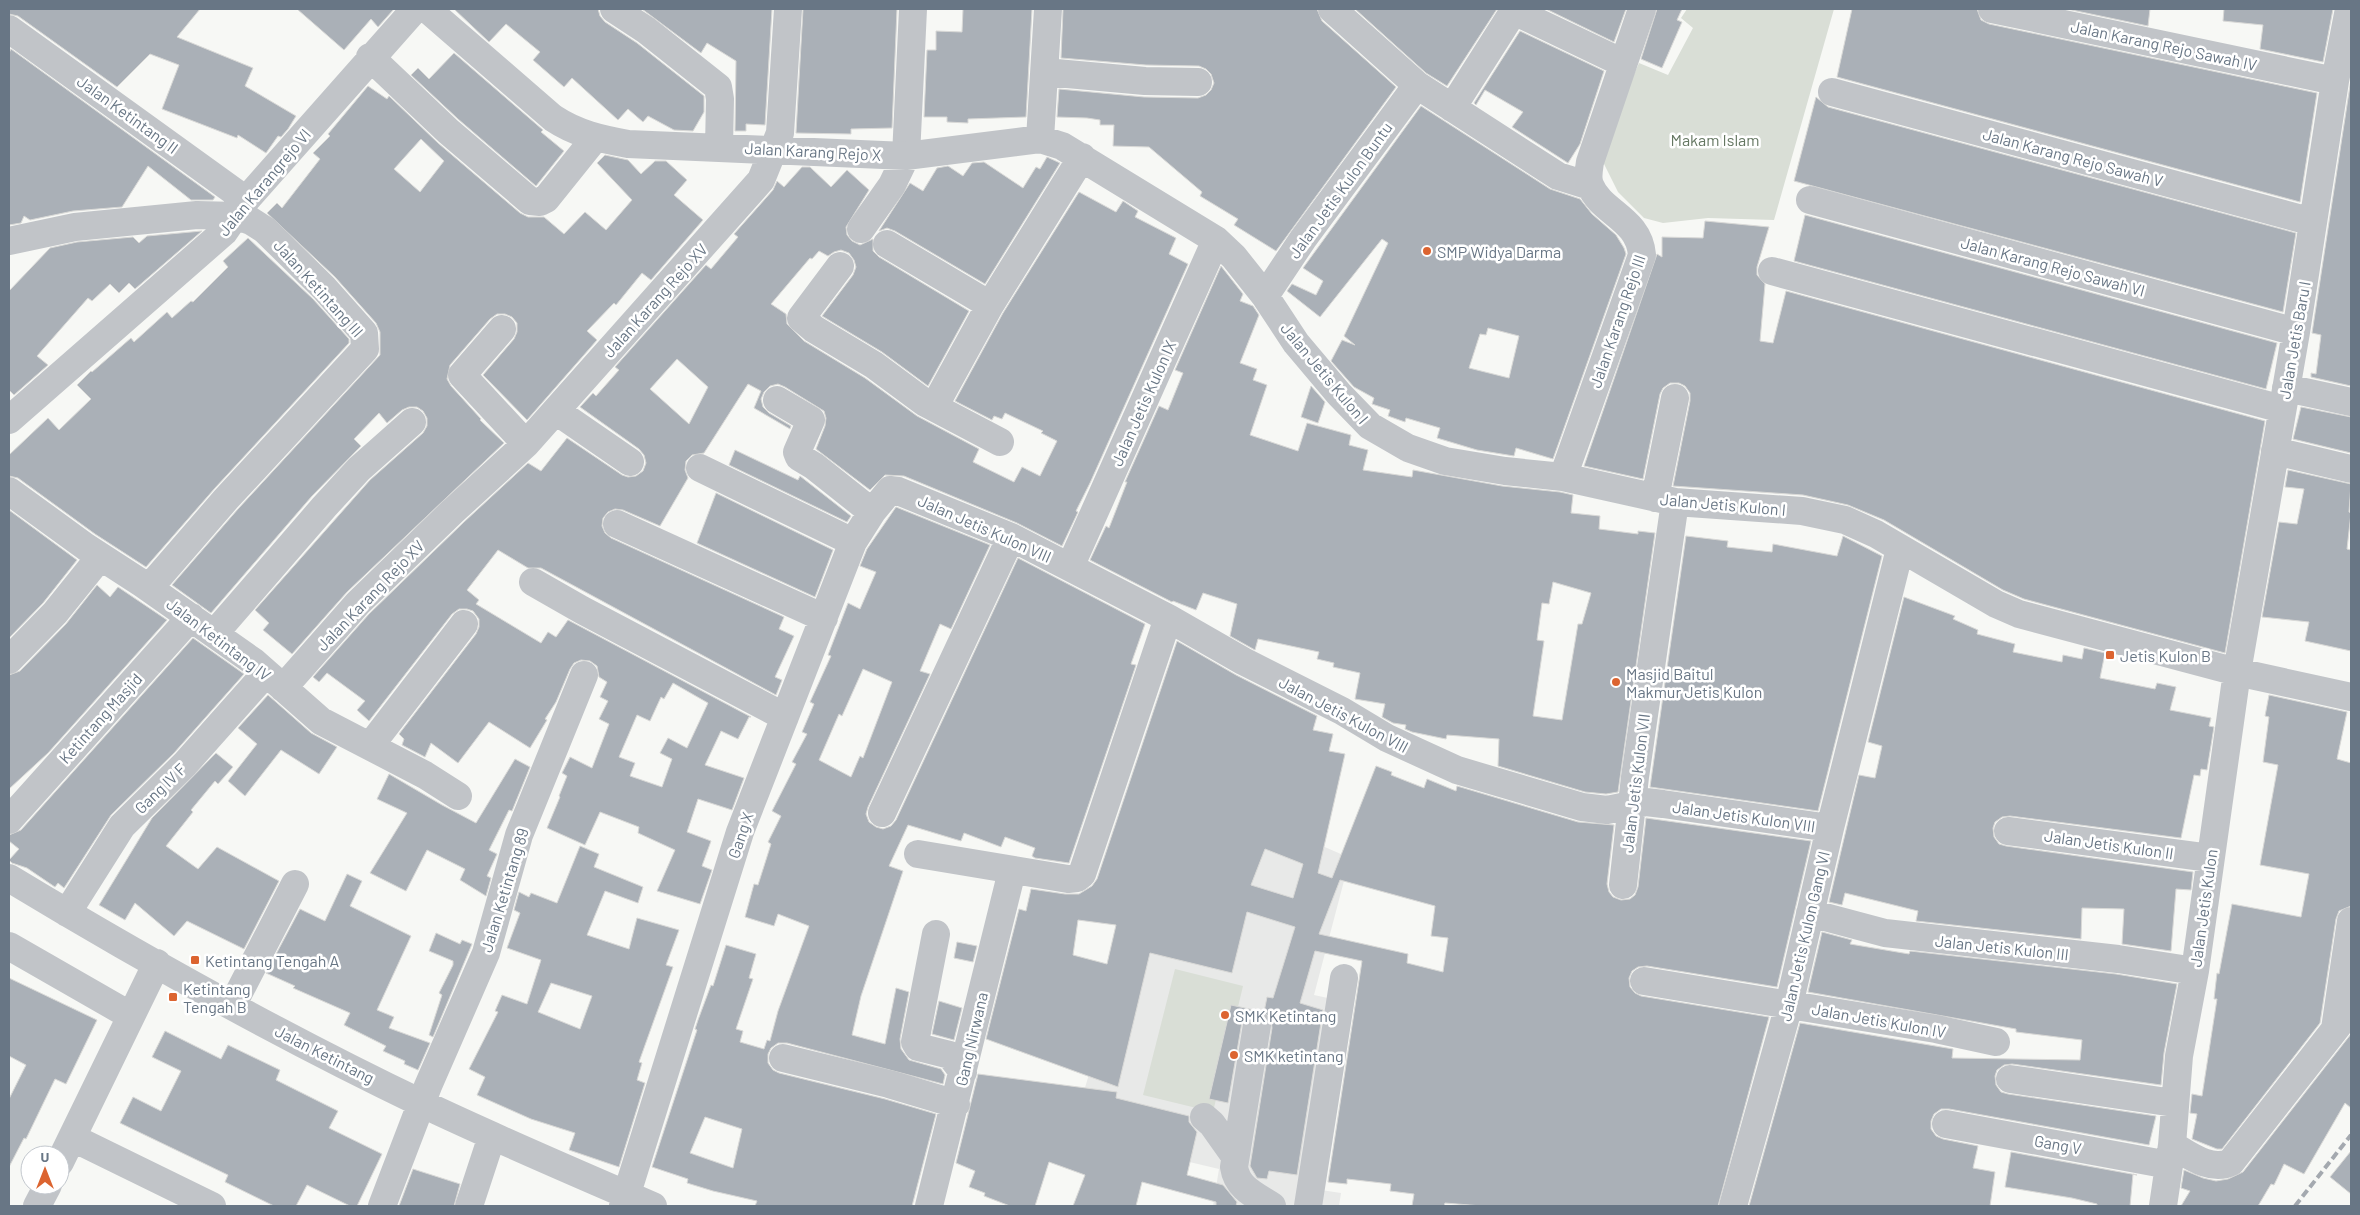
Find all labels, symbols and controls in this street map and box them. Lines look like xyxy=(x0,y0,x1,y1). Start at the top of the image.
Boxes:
street label: Jalan Karang Rejo Sawah IV xyxy=(2069,16,2259,74)
street label: Jalan Ketintang II xyxy=(74,71,182,157)
street label: Jalan Jetis Kulon Buntu xyxy=(1284,118,1396,262)
street label: Jalan Karang Rejo Sawah V xyxy=(1981,124,2165,190)
street label: Jalan Karangrejo VI xyxy=(214,125,314,239)
park label: Makam Islam xyxy=(1670,130,1760,149)
street label: Jalan Karang Rejo X xyxy=(744,138,882,164)
street label: Jalan Karang Rejo Sawah VI xyxy=(1959,232,2147,300)
street label: Jalan Ketintang III xyxy=(270,235,368,341)
street label: Jalan Karang Rejo XV xyxy=(599,239,711,361)
place label: SMP Widya Darma xyxy=(1437,242,1561,261)
marker: SMP Widya Darma xyxy=(1421,245,1433,257)
street label: Jalan Karang Rejo III xyxy=(1585,252,1649,390)
street label: Jalan Jetis Baru I xyxy=(2274,280,2314,400)
street label: Jalan Jetis Kulon I xyxy=(1277,319,1373,427)
street label: Jalan Jetis Kulon IX xyxy=(1107,337,1179,469)
street label: Jalan Jetis Kulon I xyxy=(1659,489,1787,519)
street label: Jalan Jetis Kulon VIII xyxy=(915,490,1055,566)
street label: Jalan Karang Rejo XV xyxy=(312,536,428,654)
street label: Jalan Ketintang IV xyxy=(163,594,275,684)
place label: Jetis Kulon B xyxy=(2120,646,2211,665)
marker: Jetis Kulon B xyxy=(2104,649,2116,661)
place label: Masjid Baitul Makmur Jetis Kulon xyxy=(1626,664,1762,701)
street label: Ketintang Masjid xyxy=(54,669,146,767)
street label: Jalan Jetis Kulon VIII xyxy=(1276,672,1412,756)
marker: Masjid Baitul Makmur Jetis Kulon xyxy=(1610,676,1622,688)
street label: Jalan Jetis Kulon VII xyxy=(1617,712,1653,854)
street label: Gang IV F xyxy=(130,759,190,817)
street label: Jalan Jetis Kulon VIII xyxy=(1671,797,1817,835)
street label: Gang X xyxy=(723,809,757,861)
street label: Jalan Ketintang 89 xyxy=(476,826,532,954)
street label: Jalan Jetis Kulon II xyxy=(2043,826,2175,862)
street label: Jalan Jetis Kulon xyxy=(2185,848,2221,968)
street label: Jalan Jetis Kulon Gang VI xyxy=(1775,849,1833,1023)
street label: Jalan Jetis Kulon III xyxy=(1934,931,2070,963)
place label: Ketintang Tengah A xyxy=(205,951,340,970)
marker: Ketintang Tengah A xyxy=(189,954,201,966)
place label: Ketintang Tengah B xyxy=(183,979,251,1016)
street label: Gang Nirwana xyxy=(951,990,991,1088)
marker: Ketintang Tengah B xyxy=(167,991,179,1003)
street label: Jalan Jetis Kulon IV xyxy=(1811,999,1947,1041)
place label: SMK Ketintang xyxy=(1235,1006,1336,1025)
marker: SMK Ketintang xyxy=(1219,1009,1231,1021)
street label: Jalan Ketintang xyxy=(272,1021,378,1087)
place label: SMK ketintang xyxy=(1244,1046,1344,1065)
marker: SMK ketintang xyxy=(1228,1049,1240,1061)
street label: Gang V xyxy=(2033,1131,2083,1157)
north arrow xyxy=(20,1145,70,1195)
text: U xyxy=(41,1148,50,1165)

